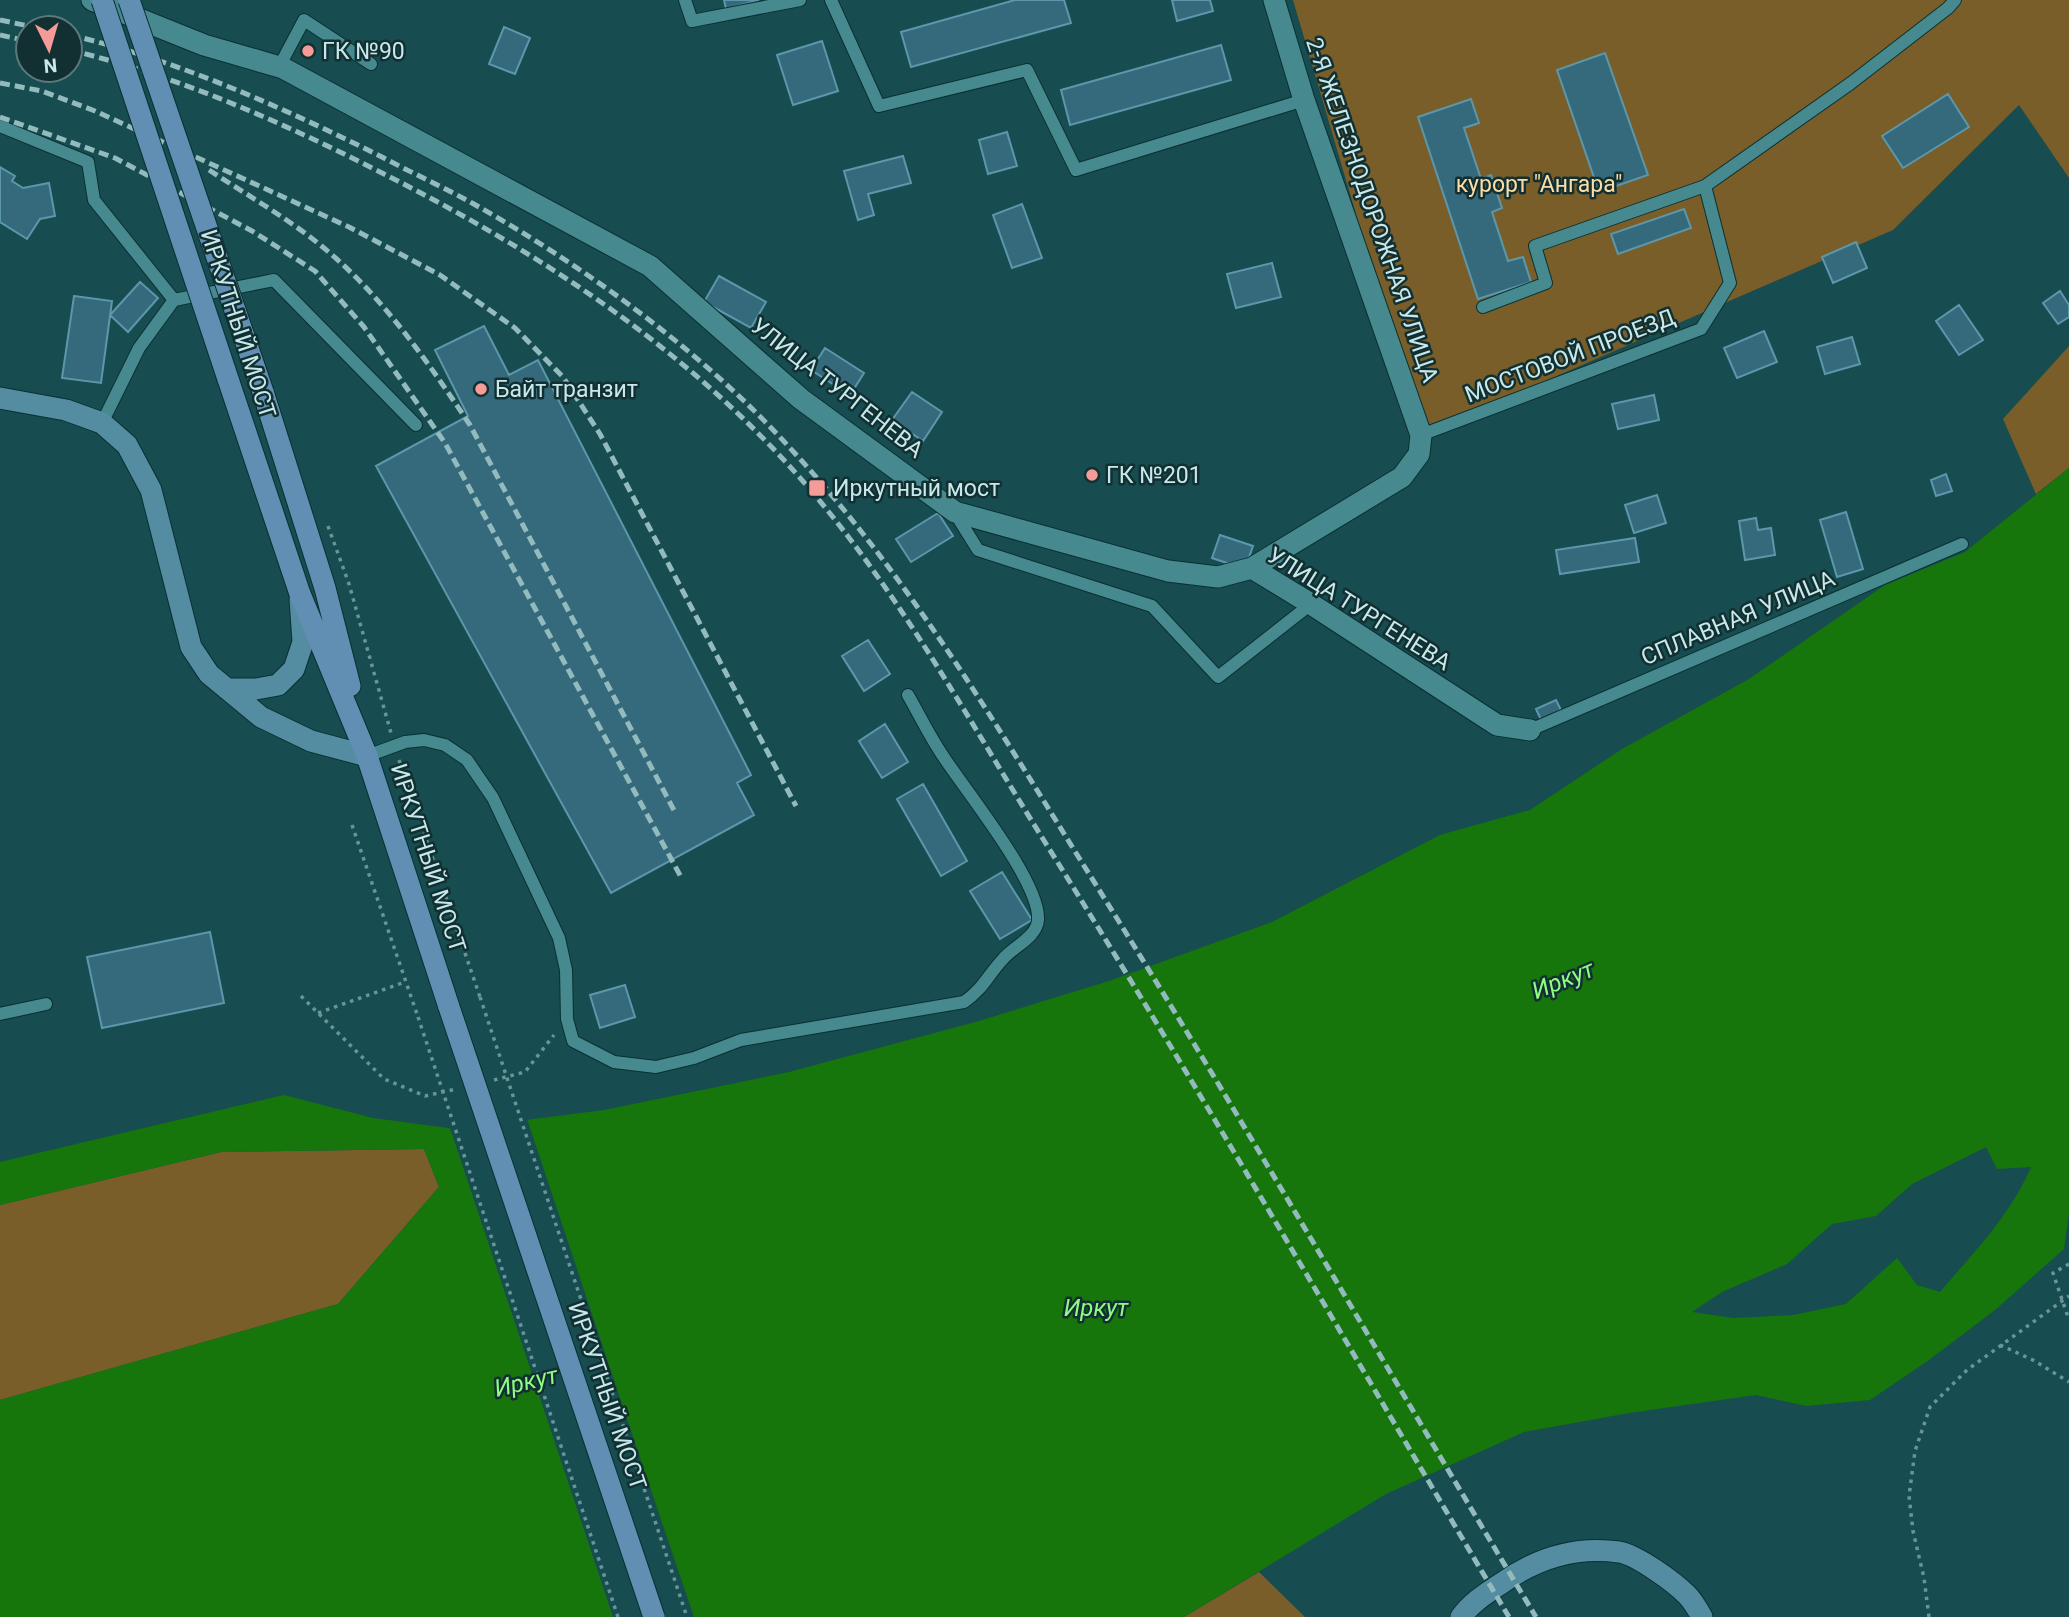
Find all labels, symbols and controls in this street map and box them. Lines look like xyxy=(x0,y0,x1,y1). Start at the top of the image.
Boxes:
north arrow xyxy=(14,14,84,84)
street label: 2-Я ЖЕЛЕЗНОДОРОЖНАЯ УЛИЦА xyxy=(1300,34,1444,386)
place label: ГК №90 xyxy=(322,38,405,65)
marker: ГК №90 xyxy=(300,43,316,59)
text: N xyxy=(43,53,58,77)
park label: курорт "Ангара" xyxy=(1456,171,1622,198)
street label: ИРКУТНЫЙ МОСТ xyxy=(195,226,282,422)
street label: МОСТОВОЙ ПРОЕЗД xyxy=(1461,303,1679,409)
street label: УЛИЦА ТУРГЕНЕВА xyxy=(745,312,929,464)
place label: Байт транзит xyxy=(495,376,638,403)
marker: Байт транзит xyxy=(473,381,489,397)
place label: ГК №201 xyxy=(1106,462,1202,489)
marker: ГК №201 xyxy=(1084,467,1100,483)
place label: Иркутный мост xyxy=(833,475,1000,502)
marker: Иркутный мост xyxy=(807,478,827,498)
street label: УЛИЦА ТУРГЕНЕВА xyxy=(1262,542,1456,676)
street label: СПЛАВНАЯ УЛИЦА xyxy=(1637,565,1839,671)
street label: ИРКУТНЫЙ МОСТ xyxy=(385,760,472,956)
water label: Иркут xyxy=(1528,955,1599,1005)
water label: Иркут xyxy=(1064,1294,1129,1322)
street label: ИРКУТНЫЙ МОСТ xyxy=(562,1298,653,1494)
water label: Иркут xyxy=(491,1361,561,1403)

